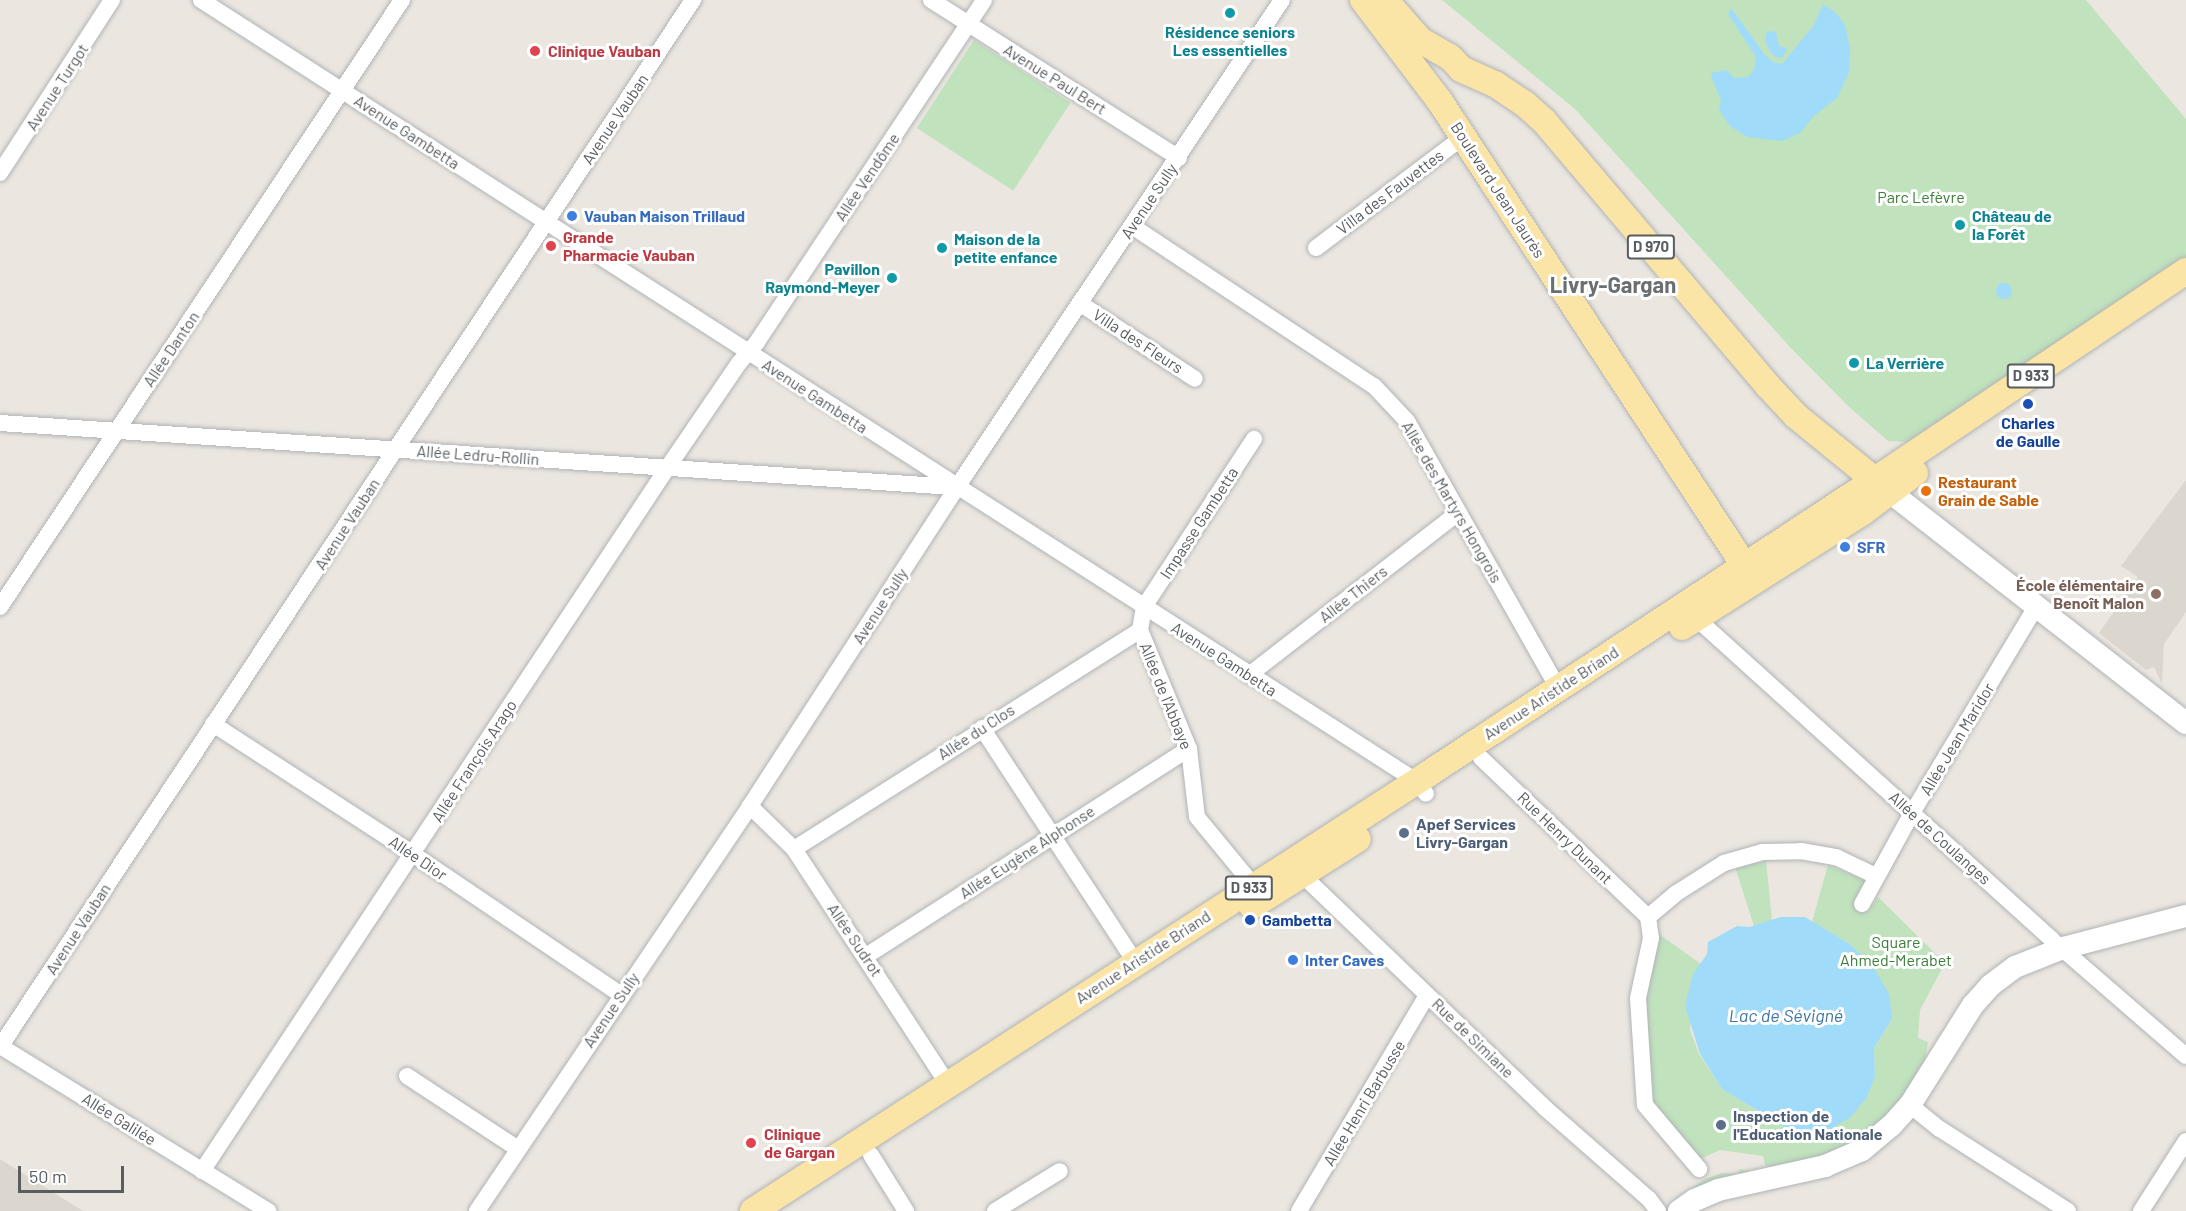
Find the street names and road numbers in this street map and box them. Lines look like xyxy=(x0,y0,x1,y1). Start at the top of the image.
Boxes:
street label: Avenue Turgot xyxy=(22,40,92,134)
street label: Avenue Paul Bert xyxy=(1000,40,1110,118)
street label: Avenue Vauban xyxy=(578,70,652,168)
street label: Avenue Gambetta xyxy=(351,91,463,173)
street label: Boulevard Jean Jaurès xyxy=(1447,118,1549,262)
street label: Allée Vendôme xyxy=(831,129,903,225)
street label: Villa des Fauvettes xyxy=(1333,146,1447,238)
street label: Avenue Sully xyxy=(1117,160,1181,242)
road number: D 970 xyxy=(1626,235,1676,259)
street label: Villa des Fleurs xyxy=(1089,305,1187,377)
street label: Allée Danton xyxy=(139,308,203,390)
street label: Avenue Gambetta xyxy=(759,355,871,437)
road number: D 933 xyxy=(2006,364,2056,388)
street label: Allée des Martyrs Hongrois xyxy=(1398,418,1506,586)
street label: Allée Ledru-Rollin xyxy=(416,441,540,469)
street label: Impasse Gambetta xyxy=(1156,464,1242,582)
street label: Avenue Vauban xyxy=(310,475,384,573)
street label: Allée Thiers xyxy=(1315,561,1391,627)
street label: Avenue Sully xyxy=(848,564,912,648)
street label: Avenue Gambetta xyxy=(1168,618,1280,700)
street label: Allée de l'Abbaye xyxy=(1136,640,1196,752)
street label: Avenue Aristide Briand xyxy=(1480,642,1622,744)
street label: Allée Jean Maridor xyxy=(1916,679,1998,799)
street label: Allée François Arago xyxy=(427,696,521,826)
street label: Allée du Clos xyxy=(934,700,1018,764)
street label: Allée de Coulanges xyxy=(1885,787,1995,889)
street label: Rue Henry Dunant xyxy=(1514,788,1616,888)
street label: Allée Eugène Alphonse xyxy=(956,801,1098,903)
street label: Allée Dior xyxy=(385,832,451,884)
road number: D 933 xyxy=(1224,876,1274,900)
street label: Avenue Vauban xyxy=(41,880,115,978)
street label: Allée Sudrot xyxy=(824,900,886,980)
street label: Avenue Aristide Briand xyxy=(1072,906,1214,1008)
street label: Avenue Sully xyxy=(579,969,643,1051)
street label: Rue de Simiane xyxy=(1428,994,1518,1082)
street label: Allée Henri Barbusse xyxy=(1319,1037,1409,1169)
street label: Allée Galilée xyxy=(78,1089,160,1149)

